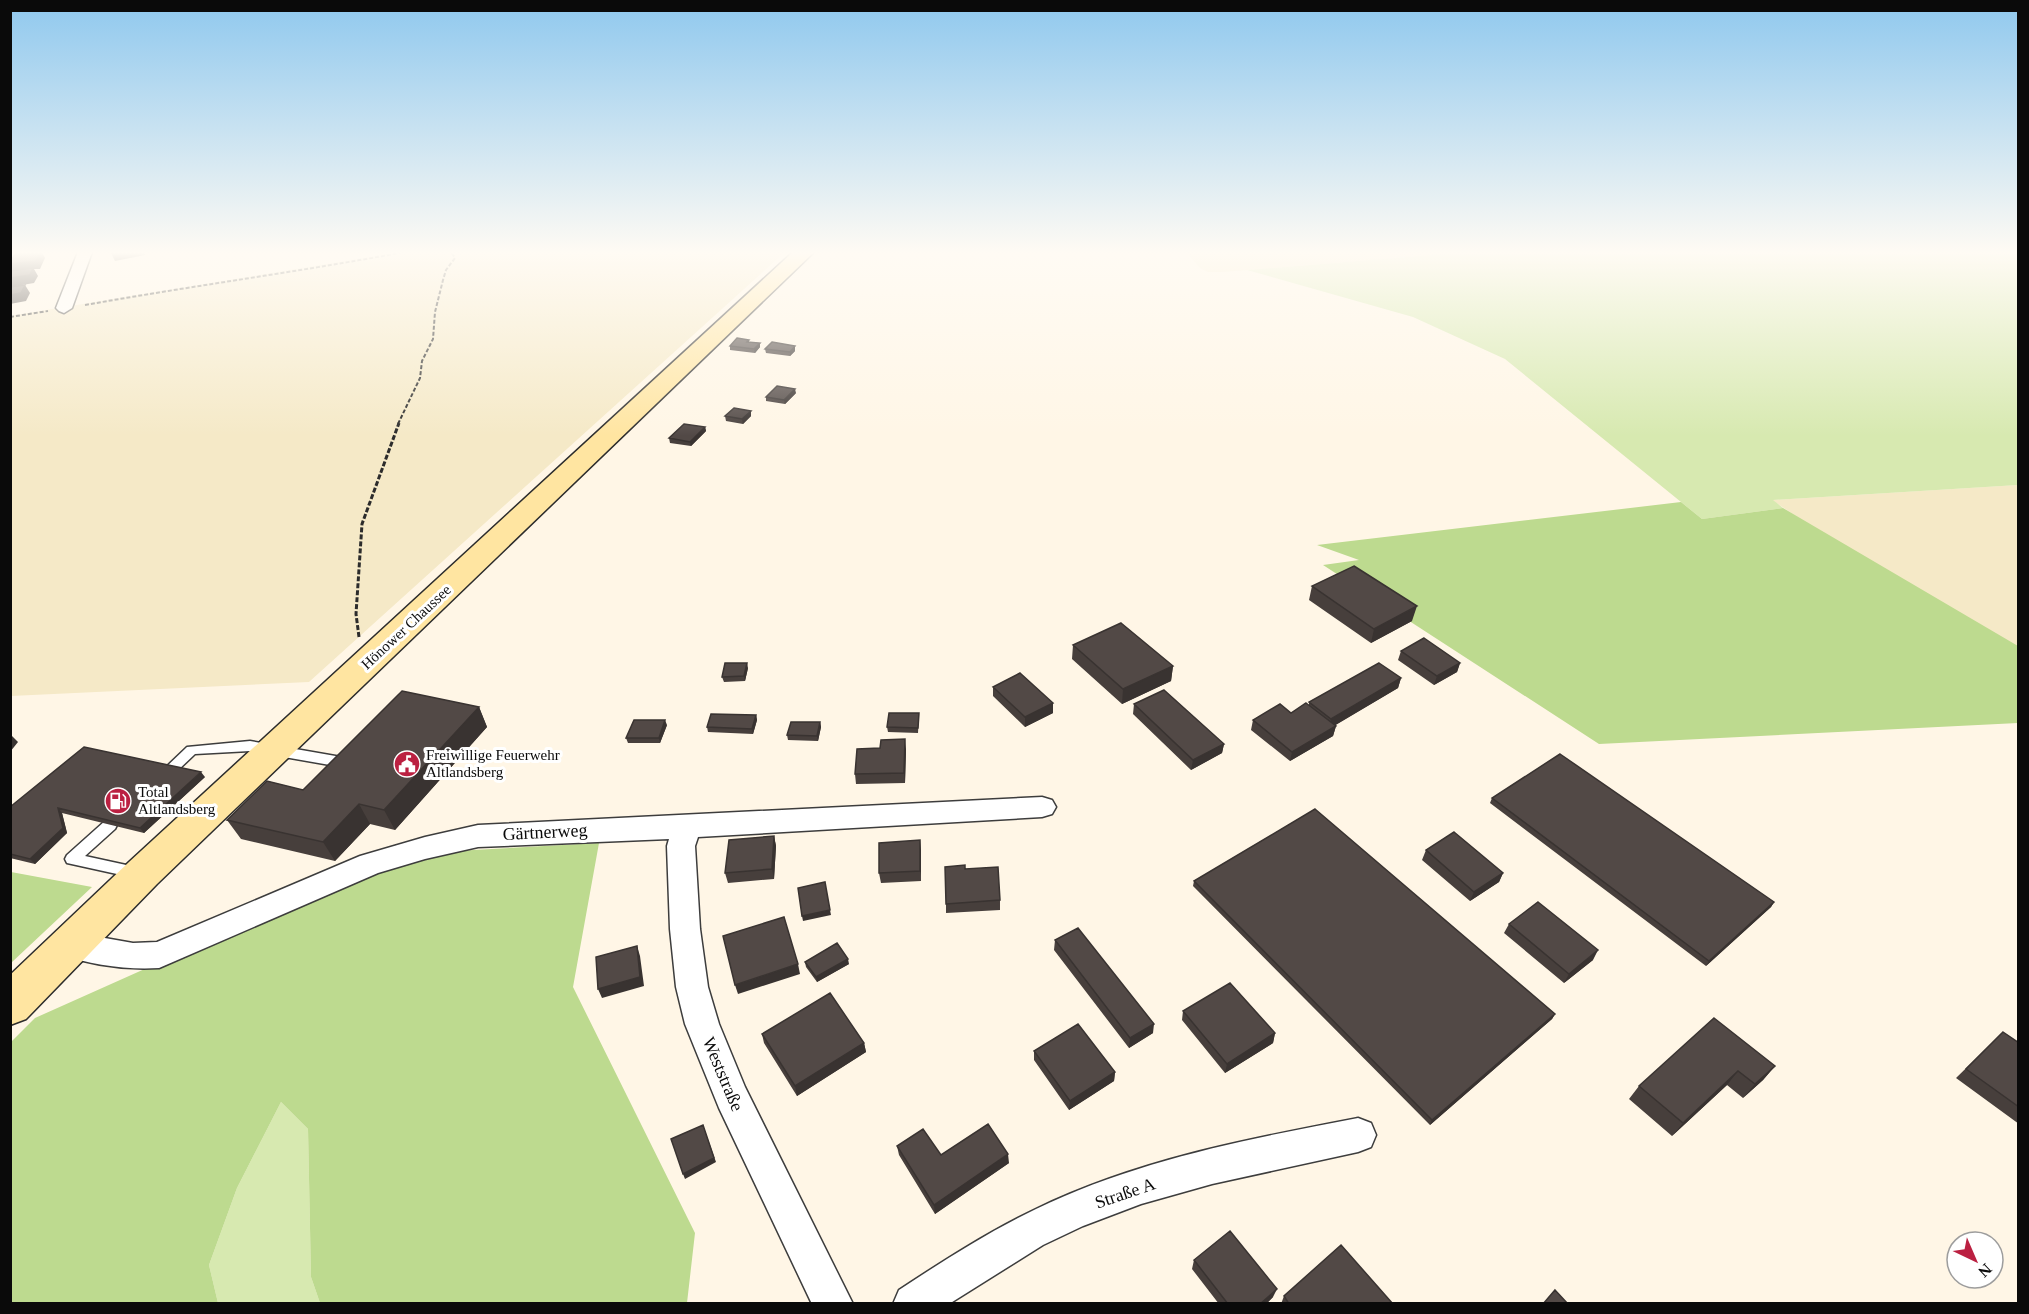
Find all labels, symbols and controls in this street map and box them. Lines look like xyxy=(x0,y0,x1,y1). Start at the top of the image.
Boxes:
street label: Hönower Chaussee xyxy=(358,581,454,672)
place label: Freiwillige Feuerwehr Altlandsberg xyxy=(426,747,560,780)
public building icon: Freiwillige Feuerwehr Altlandsberg xyxy=(392,749,422,779)
place label: Total Altlandsberg xyxy=(138,784,216,817)
fuel station icon: Total Altlandsberg xyxy=(103,786,133,816)
street label: Gärtnerweg xyxy=(502,820,588,844)
street label: Weststraße xyxy=(698,1034,748,1114)
street label: Straße A xyxy=(1092,1173,1158,1213)
north arrow xyxy=(1945,1230,2005,1290)
text: N xyxy=(1975,1260,1995,1281)

